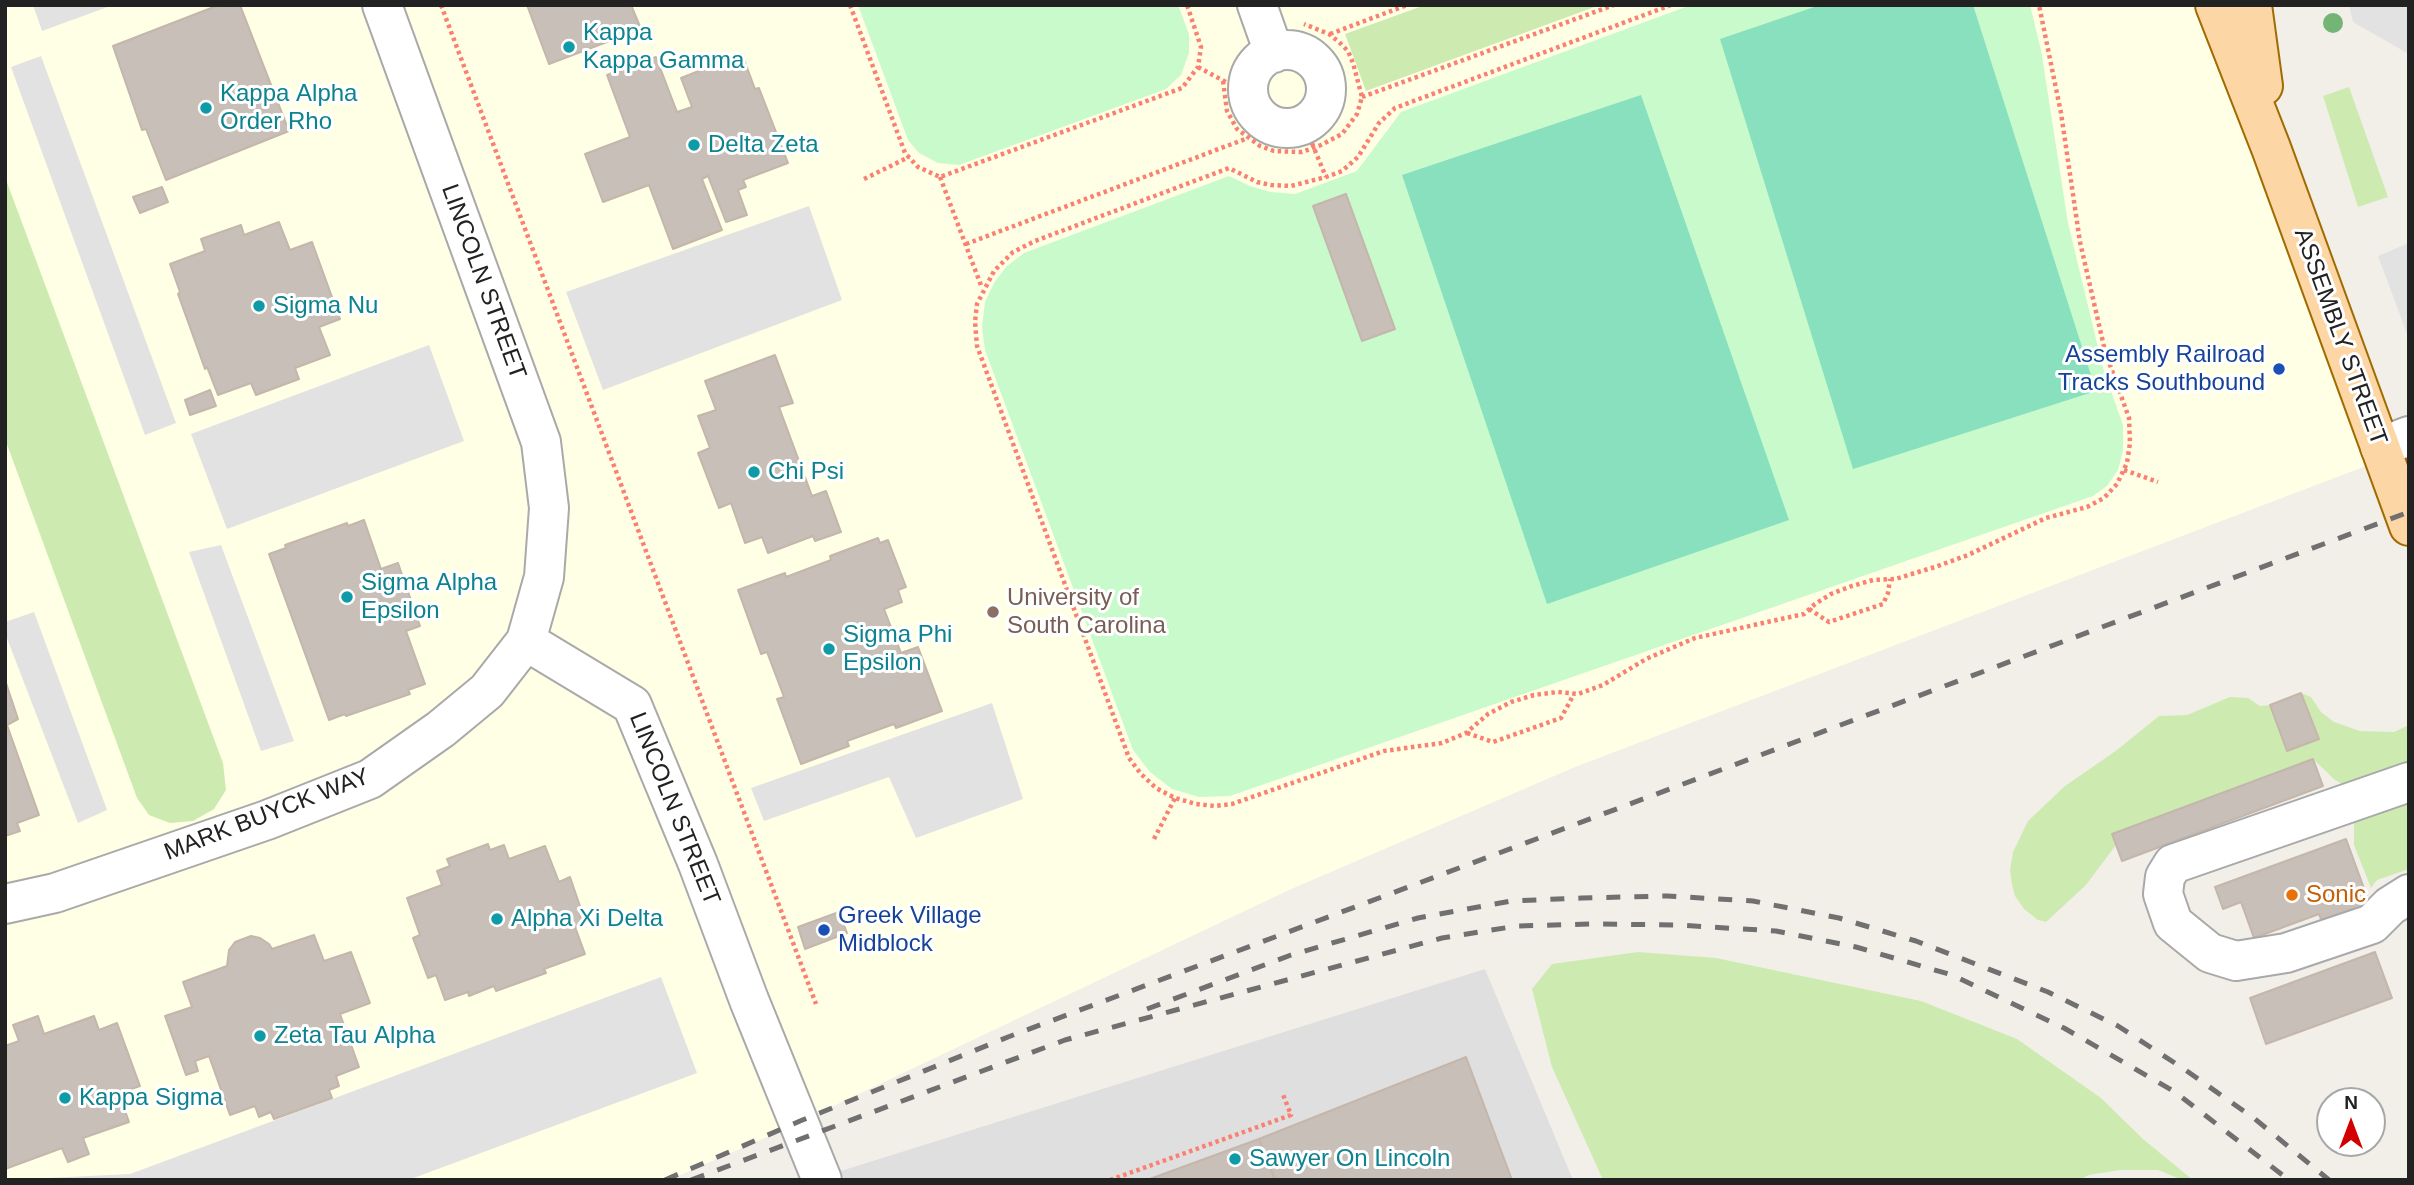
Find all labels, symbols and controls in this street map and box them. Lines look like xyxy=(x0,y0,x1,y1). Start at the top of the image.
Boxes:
place label: Kappa Kappa Gamma xyxy=(583,19,744,75)
marker: Kappa Kappa Gamma xyxy=(561,39,577,55)
place label: Kappa Alpha Order Rho xyxy=(220,80,357,136)
marker: Kappa Alpha Order Rho xyxy=(198,100,214,116)
place label: Delta Zeta xyxy=(708,131,819,159)
marker: Delta Zeta xyxy=(686,137,702,153)
street label: LINCOLN STREET xyxy=(434,181,532,383)
street label: ASSEMBLY STREET xyxy=(2287,225,2393,449)
place label: Sigma Nu xyxy=(273,292,378,320)
marker: Sigma Nu xyxy=(251,298,267,314)
place label: Assembly Railroad Tracks Southbound xyxy=(2058,341,2265,397)
marker: Assembly Railroad Tracks Southbound xyxy=(2271,361,2287,377)
place label: Chi Psi xyxy=(768,458,844,486)
marker: Chi Psi xyxy=(746,464,762,480)
place label: Sigma Alpha Epsilon xyxy=(361,569,497,625)
place label: University of South Carolina xyxy=(1007,584,1166,640)
marker: Sigma Alpha Epsilon xyxy=(339,589,355,605)
marker: University of South Carolina xyxy=(985,604,1001,620)
place label: Sigma Phi Epsilon xyxy=(843,621,952,677)
marker: Sigma Phi Epsilon xyxy=(821,641,837,657)
street label: LINCOLN STREET xyxy=(622,708,726,910)
street label: MARK BUYCK WAY xyxy=(160,763,374,867)
place label: Sonic xyxy=(2306,881,2366,909)
marker: Sonic xyxy=(2284,887,2300,903)
place label: Greek Village Midblock xyxy=(838,902,982,958)
place label: Alpha Xi Delta xyxy=(511,905,663,933)
marker: Alpha Xi Delta xyxy=(489,911,505,927)
marker: Greek Village Midblock xyxy=(816,922,832,938)
place label: Zeta Tau Alpha xyxy=(274,1022,435,1050)
marker: Zeta Tau Alpha xyxy=(252,1028,268,1044)
place label: Kappa Sigma xyxy=(79,1084,223,1112)
north arrow xyxy=(2316,1087,2386,1157)
marker: Kappa Sigma xyxy=(57,1090,73,1106)
text: N xyxy=(2344,1092,2358,1113)
place label: Sawyer On Lincoln xyxy=(1249,1145,1450,1173)
marker: Sawyer On Lincoln xyxy=(1227,1151,1243,1167)

